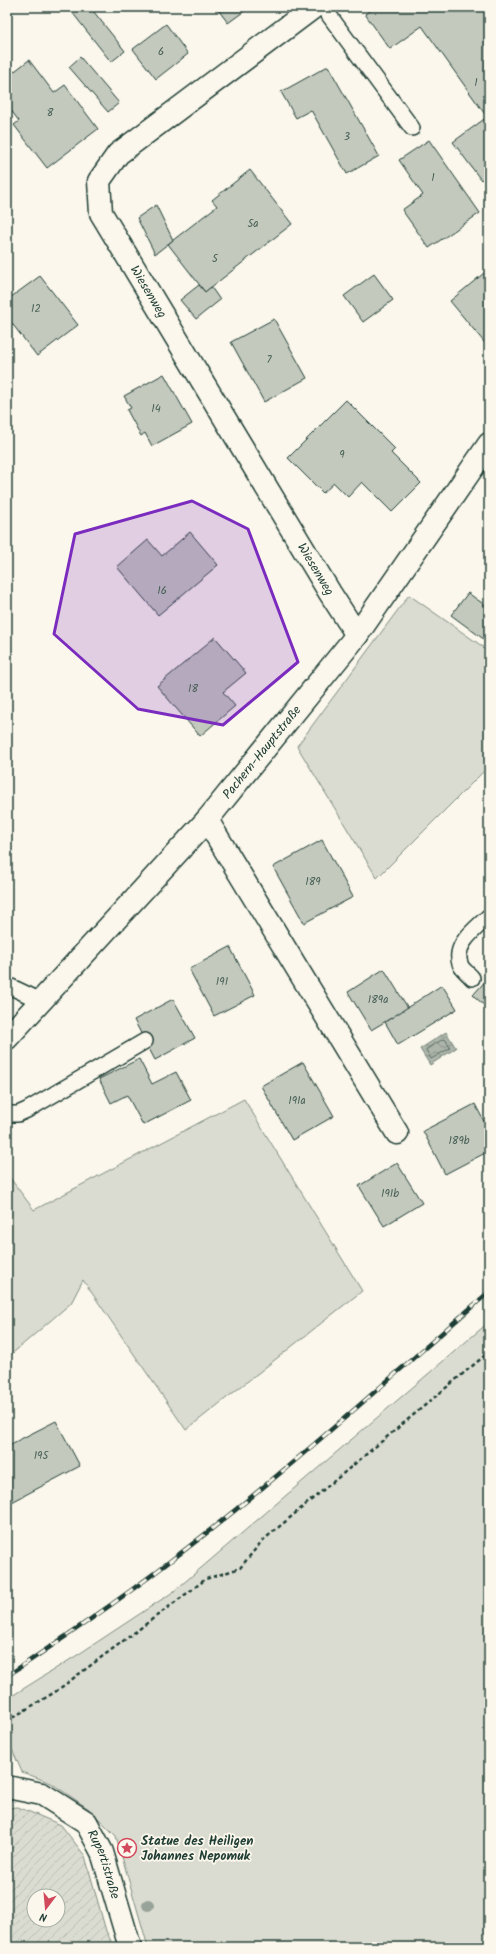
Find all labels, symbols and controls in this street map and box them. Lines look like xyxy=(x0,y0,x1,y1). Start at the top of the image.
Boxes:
house number: 6 xyxy=(158,43,164,61)
house number: 1 xyxy=(474,74,478,92)
house number: 8 xyxy=(47,104,54,122)
house number: 3 xyxy=(344,128,350,146)
house number: 1 xyxy=(431,169,435,187)
house number: 5a xyxy=(247,215,259,233)
house number: 5 xyxy=(212,250,219,268)
street label: Wiesenweg xyxy=(124,261,172,322)
house number: 12 xyxy=(31,300,41,318)
house number: 7 xyxy=(266,351,272,369)
house number: 14 xyxy=(151,400,161,418)
house number: 9 xyxy=(339,446,345,464)
street label: Wiesenweg xyxy=(292,539,340,600)
house number: 16 xyxy=(157,582,167,600)
house number: 18 xyxy=(188,680,198,698)
street label: Pachern-Hauptstraße xyxy=(217,701,307,804)
house number: 189 xyxy=(305,873,321,891)
house number: 191 xyxy=(216,973,228,991)
house number: 189a xyxy=(368,991,388,1009)
house number: 191a xyxy=(288,1092,306,1110)
house number: 189b xyxy=(448,1132,470,1150)
house number: 191b xyxy=(381,1185,399,1203)
house number: 195 xyxy=(34,1447,49,1465)
street label: Rupertistraße xyxy=(81,1826,126,1902)
place label: Statue des Heiligen Johannes Nepomuk xyxy=(141,1831,253,1867)
place icon: Statue des Heiligen Johannes Nepomuk xyxy=(116,1837,138,1859)
north arrow xyxy=(26,1888,66,1928)
text: N xyxy=(38,1907,49,1926)

